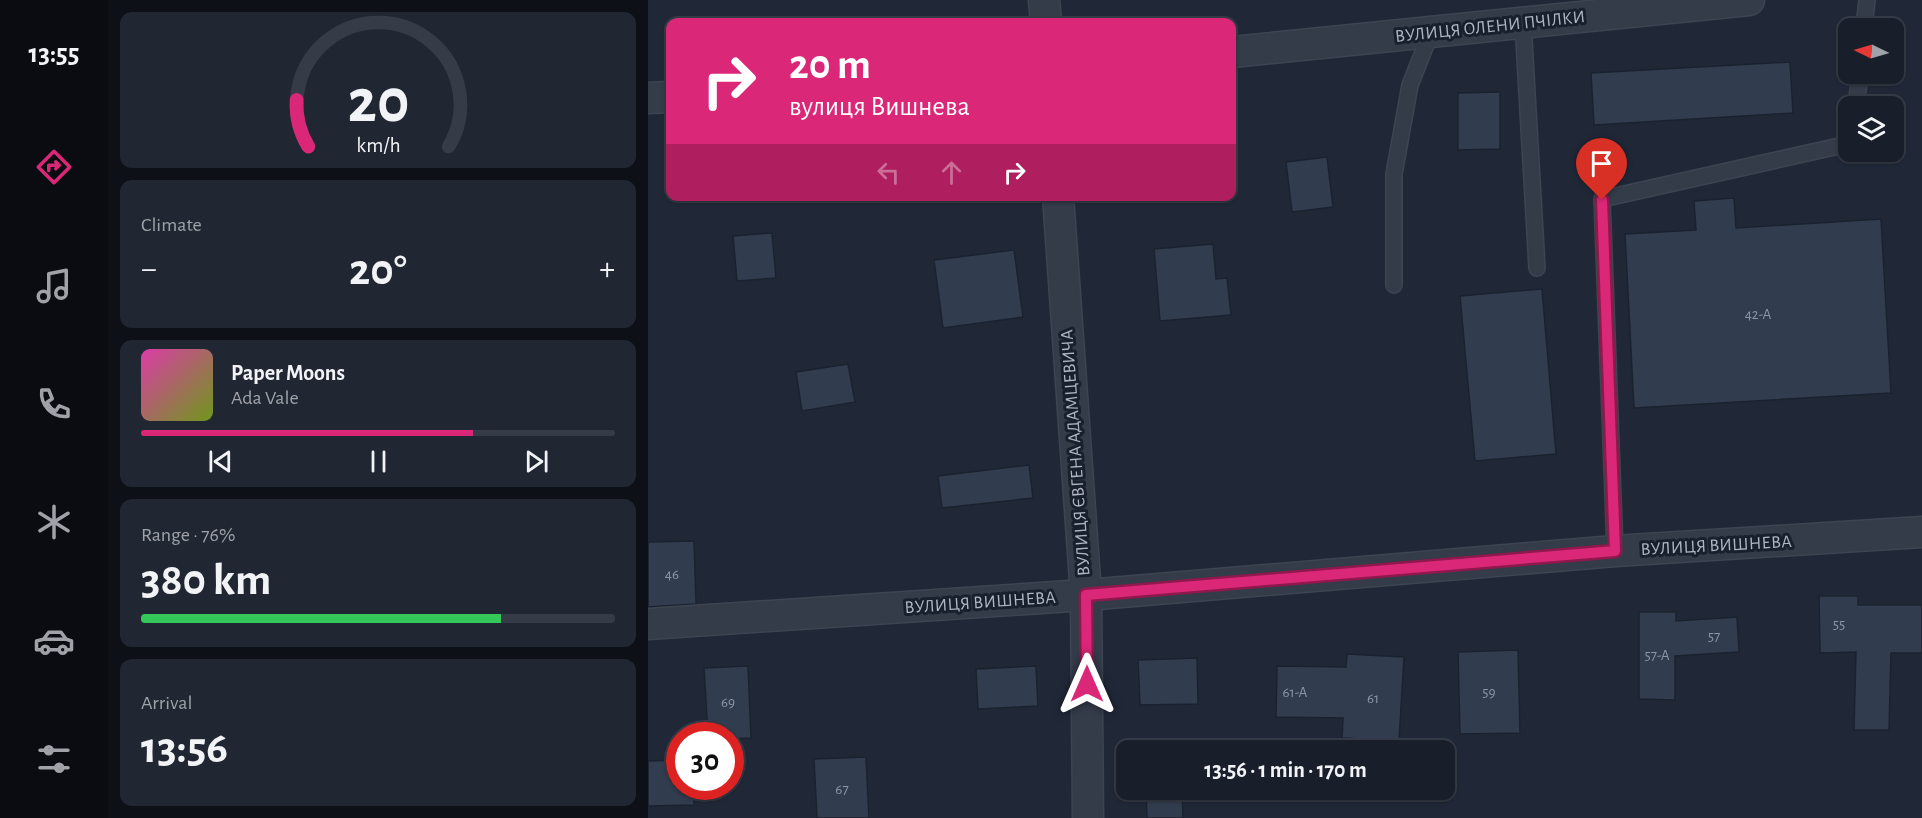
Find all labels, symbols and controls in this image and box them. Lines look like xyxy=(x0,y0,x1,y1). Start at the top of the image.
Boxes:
street label: ВУЛИЦЯ ОЛЕНИ ПЧІЛКИ xyxy=(1394,8,1586,46)
north arrow xyxy=(1838,18,1904,84)
map controls xyxy=(1838,18,1904,162)
text: 13:55 xyxy=(29,40,79,67)
icon: right xyxy=(690,42,768,120)
text: 20 m xyxy=(789,44,871,86)
text: 20 xyxy=(347,71,409,133)
text: вулиця Вишнева xyxy=(789,93,970,120)
button: layers xyxy=(1838,96,1904,162)
text: km/h xyxy=(356,135,400,156)
pin xyxy=(1576,138,1627,200)
icon: directions xyxy=(33,146,75,188)
icon: arrive xyxy=(1585,147,1618,180)
icon: left xyxy=(872,156,905,189)
icon: ahead xyxy=(935,156,968,189)
icon: right xyxy=(998,156,1031,189)
text: Climate xyxy=(141,215,202,235)
text: 20° xyxy=(349,248,407,293)
text: − xyxy=(141,253,157,286)
text: + xyxy=(599,253,615,286)
icon: music xyxy=(33,265,75,307)
house number: 42-А xyxy=(1745,307,1772,322)
street label: ВУЛИЦЯ ЄВГЕНА АДАМЦЕВИЧА xyxy=(1058,329,1094,577)
text: Paper Moons xyxy=(231,362,345,384)
icon: phone xyxy=(33,383,75,425)
text: Ada Vale xyxy=(231,388,299,408)
icon: previous xyxy=(204,445,237,478)
icon: pause xyxy=(362,445,395,478)
icon: next xyxy=(520,445,553,478)
icon: climate xyxy=(33,501,75,543)
text: Range · 76% xyxy=(141,525,235,545)
street label: ВУЛИЦЯ ВИШНЕВА xyxy=(1640,533,1793,559)
text: 380 km xyxy=(141,558,271,603)
house number: 46 xyxy=(665,567,679,582)
street label: ВУЛИЦЯ ВИШНЕВА xyxy=(904,589,1057,617)
house number: 55 xyxy=(1833,617,1845,632)
icon: car xyxy=(33,620,75,662)
house number: 57 xyxy=(1708,629,1720,644)
house number: 57-А xyxy=(1644,648,1670,663)
position arrow xyxy=(1055,652,1119,716)
house number: 61-А xyxy=(1283,685,1308,700)
house number: 59 xyxy=(1482,685,1496,700)
house number: 61 xyxy=(1367,691,1379,706)
text: Arrival xyxy=(141,693,192,713)
house number: 69 xyxy=(721,695,735,710)
speed limit sign: 30 xyxy=(666,722,744,800)
text: 13:56 xyxy=(141,726,228,771)
icon: filters xyxy=(33,738,75,780)
text: 13:56 · 1 min · 170 m xyxy=(1204,759,1367,781)
house number: 67 xyxy=(835,782,849,797)

